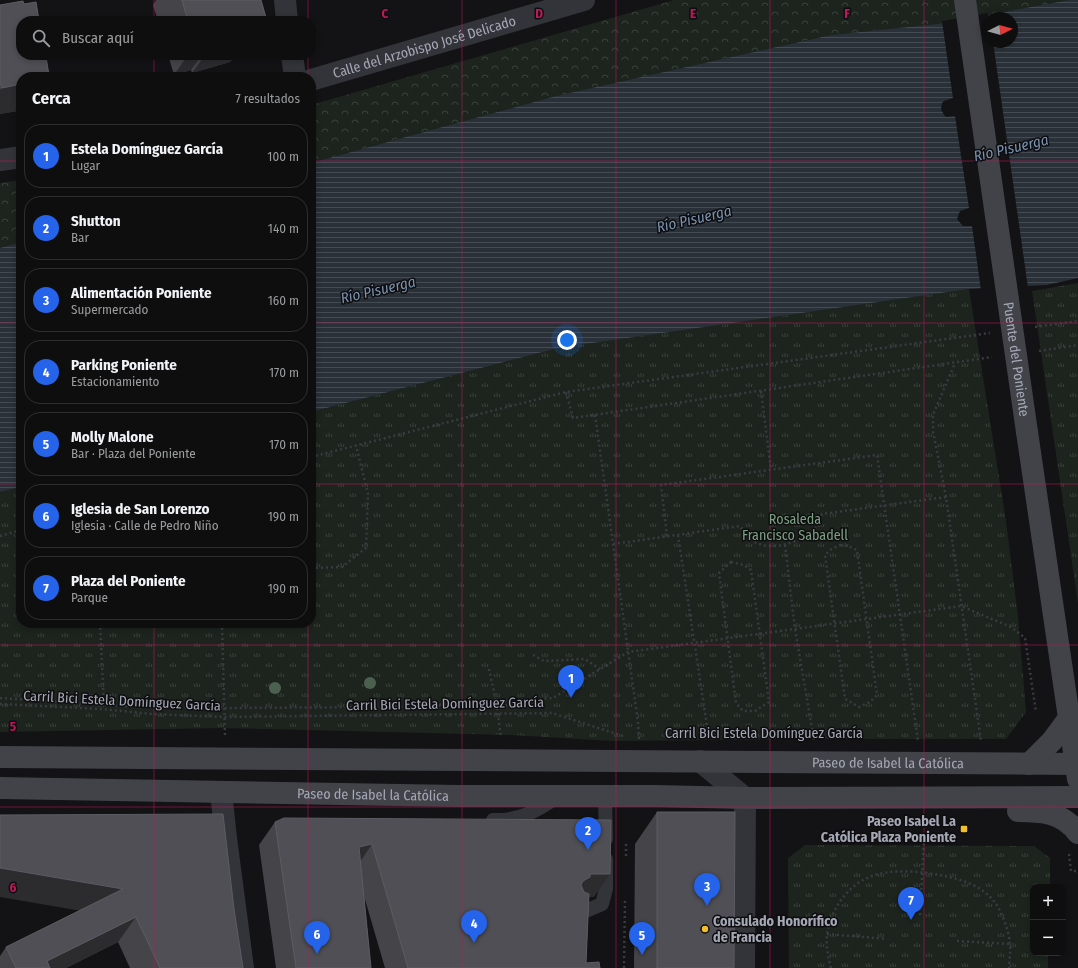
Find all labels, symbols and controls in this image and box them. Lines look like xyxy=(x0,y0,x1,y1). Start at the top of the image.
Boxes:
text: D xyxy=(535,6,543,21)
text: E xyxy=(690,6,696,21)
text: F xyxy=(844,6,850,21)
north arrow xyxy=(982,12,1018,48)
street label: Calle del Arzobispo José Delicado xyxy=(330,13,518,81)
search box xyxy=(16,16,316,60)
icon: search xyxy=(30,27,52,49)
text: Buscar aquí xyxy=(62,29,134,47)
text: Cerca xyxy=(32,88,71,109)
text: 7 resultados xyxy=(235,91,300,106)
water label: Río Pisuerga xyxy=(972,131,1050,165)
text: Estela Domínguez García xyxy=(71,140,223,158)
text: 1 xyxy=(43,149,49,164)
text: 100 m xyxy=(267,149,299,164)
text: Lugar xyxy=(71,158,100,173)
water label: Río Pisuerga xyxy=(655,202,733,236)
text: Shutton xyxy=(71,212,121,230)
text: 2 xyxy=(43,221,49,236)
text: 140 m xyxy=(268,221,299,236)
text: Bar xyxy=(71,230,89,245)
water label: Río Pisuerga xyxy=(339,273,417,307)
text: Alimentación Poniente xyxy=(71,284,212,302)
text: 3 xyxy=(43,293,49,308)
text: 160 m xyxy=(268,293,299,308)
street label: Puente del Poniente xyxy=(1000,301,1033,418)
text: Supermercado xyxy=(71,302,148,317)
your location xyxy=(557,330,577,350)
text: Parking Poniente xyxy=(71,356,177,374)
text: 4 xyxy=(43,365,49,380)
text: 170 m xyxy=(269,365,299,380)
text: Estacionamiento xyxy=(71,374,159,389)
text: Molly Malone xyxy=(71,428,154,446)
text: 5 xyxy=(43,437,49,452)
text: 170 m xyxy=(269,437,299,452)
text: Bar · Plaza del Poniente xyxy=(71,446,196,461)
text: Iglesia de San Lorenzo xyxy=(71,500,210,518)
text: 6 xyxy=(43,509,49,524)
text: 190 m xyxy=(268,509,299,524)
park label: Rosaleda Francisco Sabadell xyxy=(742,511,848,544)
text: Iglesia · Calle de Pedro Niño xyxy=(71,518,219,533)
text: Plaza del Poniente xyxy=(71,572,186,590)
text: 7 xyxy=(43,581,49,596)
text: 190 m xyxy=(268,581,299,596)
text: Parque xyxy=(71,590,108,605)
pin: 1 xyxy=(558,665,584,698)
street label: Carril Bici Estela Domínguez García xyxy=(23,687,221,715)
street label: Carril Bici Estela Domínguez García xyxy=(346,694,544,714)
text: 5 xyxy=(10,719,16,734)
street label: Carril Bici Estela Domínguez García xyxy=(665,725,863,742)
street label: Paseo de Isabel la Católica xyxy=(812,754,964,772)
street label: Paseo de Isabel la Católica xyxy=(297,785,449,804)
place label: Paseo Isabel La Católica Plaza Poniente xyxy=(821,813,956,846)
pin: 2 xyxy=(575,817,601,850)
marker: Paseo Isabel La Católica Plaza Poniente xyxy=(959,824,969,834)
pin: 3 xyxy=(694,873,720,906)
text: 6 xyxy=(10,880,17,895)
map controls xyxy=(1030,884,1066,956)
button: + xyxy=(1030,884,1066,920)
pin: 7 xyxy=(898,887,924,920)
pin: 4 xyxy=(461,910,487,943)
place label: Consulado Honorífico de Francia xyxy=(713,913,838,946)
button: − xyxy=(1030,920,1066,956)
pin: 6 xyxy=(304,921,330,954)
pin: 5 xyxy=(629,922,655,955)
marker: Consulado Honorífico de Francia xyxy=(700,924,710,934)

